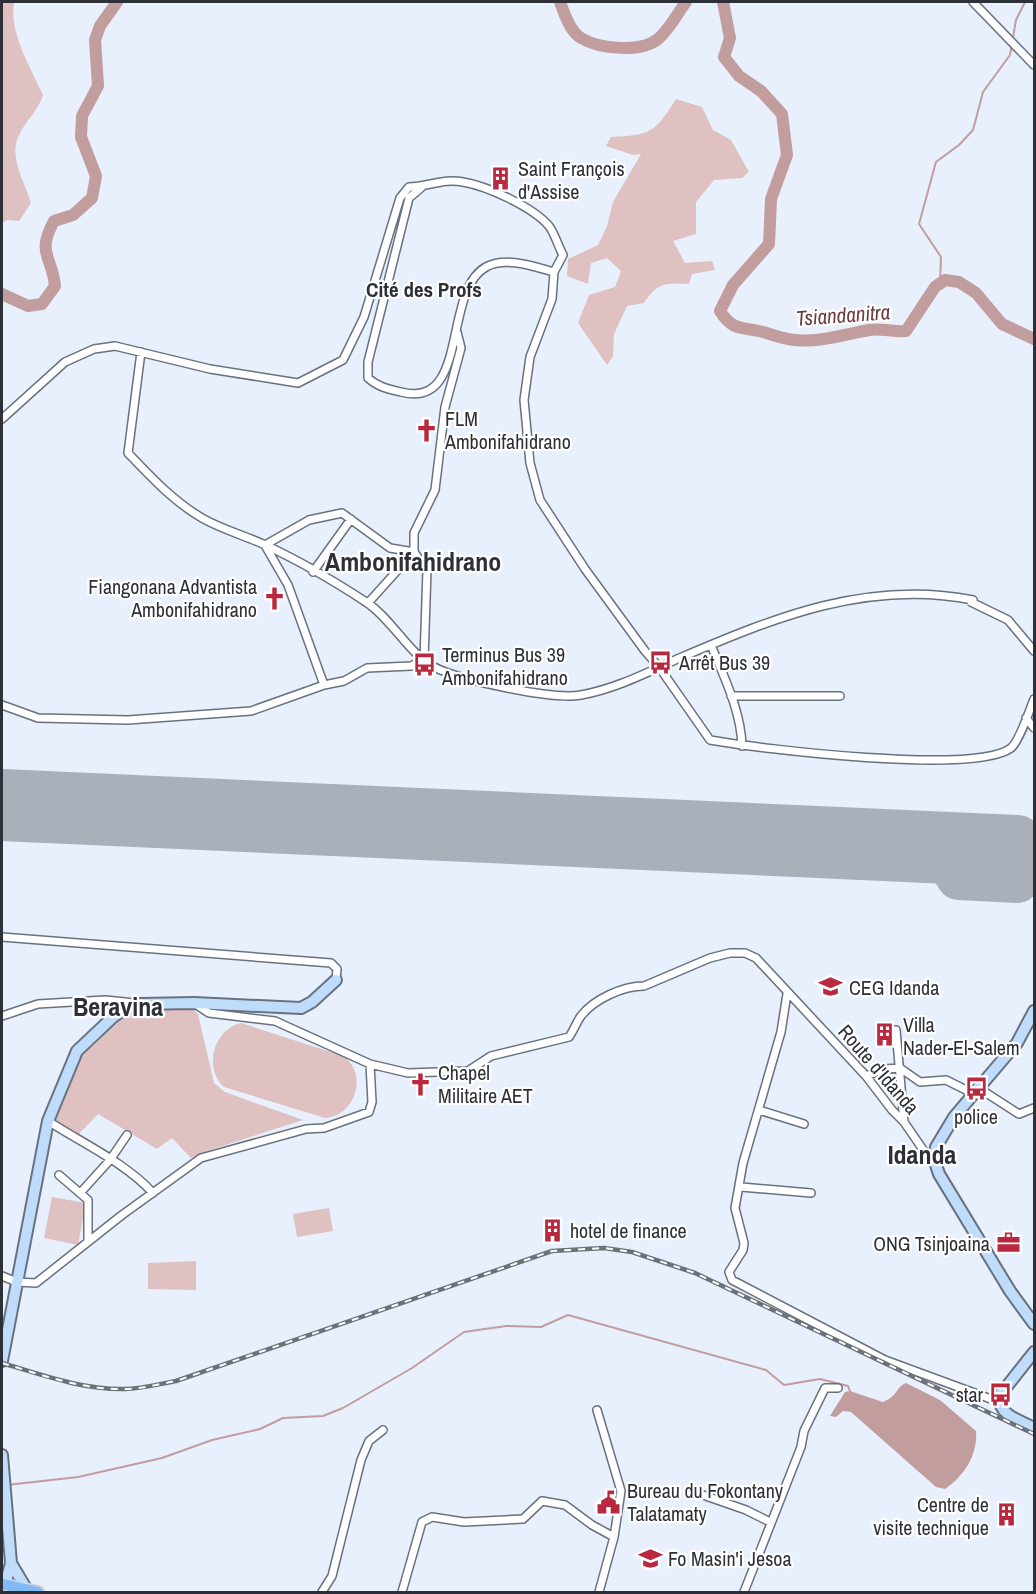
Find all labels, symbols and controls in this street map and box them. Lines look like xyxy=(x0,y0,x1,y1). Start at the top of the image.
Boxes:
place label: Saint François d'Assise xyxy=(518,155,625,205)
building icon: Saint François d'Assise xyxy=(487,166,513,192)
district label: Cité des Profs xyxy=(366,275,482,304)
water label: Tsiandanitra xyxy=(795,297,891,333)
place label: FLM Ambonifahidrano xyxy=(444,405,571,455)
church icon: FLM Ambonifahidrano xyxy=(414,417,440,443)
district label: Ambonifahidrano xyxy=(325,544,501,579)
place label: Fiangonana Advantista Ambonifahidrano xyxy=(88,573,257,623)
church icon: Fiangonana Advantista Ambonifahidrano xyxy=(262,585,288,611)
place label: Terminus Bus 39 Ambonifahidrano xyxy=(441,641,568,691)
bus stop icon: Arrêt Bus 39 xyxy=(648,649,674,675)
place label: Arrêt Bus 39 xyxy=(678,649,770,676)
bus stop icon: Terminus Bus 39 Ambonifahidrano xyxy=(411,652,437,678)
school or university icon: CEG Idanda xyxy=(818,974,844,1000)
place label: CEG Idanda xyxy=(849,974,939,1001)
district label: Beravina xyxy=(73,989,163,1024)
place label: Villa Nader-El-Salem xyxy=(903,1011,1020,1061)
street label: Route d'Idanda xyxy=(832,1018,926,1120)
building icon: Villa Nader-El-Salem xyxy=(872,1022,898,1048)
place label: Chapel Militaire AET xyxy=(438,1059,533,1109)
church icon: Chapel Militaire AET xyxy=(407,1071,433,1097)
bus stop icon: police xyxy=(963,1075,989,1101)
place label: police xyxy=(954,1103,998,1130)
district label: Idanda xyxy=(888,1137,957,1172)
building icon: hotel de finance xyxy=(539,1217,565,1243)
place label: hotel de finance xyxy=(570,1217,687,1244)
place label: ONG Tsinjoaina xyxy=(873,1230,990,1257)
office icon: ONG Tsinjoaina xyxy=(995,1230,1021,1256)
place label: star xyxy=(956,1381,984,1408)
bus stop icon: star xyxy=(988,1381,1014,1407)
place label: Bureau du Fokontany Talatamaty xyxy=(627,1477,784,1527)
public building icon: Bureau du Fokontany Talatamaty xyxy=(596,1489,622,1515)
place label: Centre de visite technique xyxy=(873,1491,989,1541)
building icon: Centre de visite technique xyxy=(994,1502,1020,1528)
school or university icon: Fo Masin'i Jesoa xyxy=(637,1545,663,1571)
place label: Fo Masin'i Jesoa xyxy=(668,1545,792,1572)

